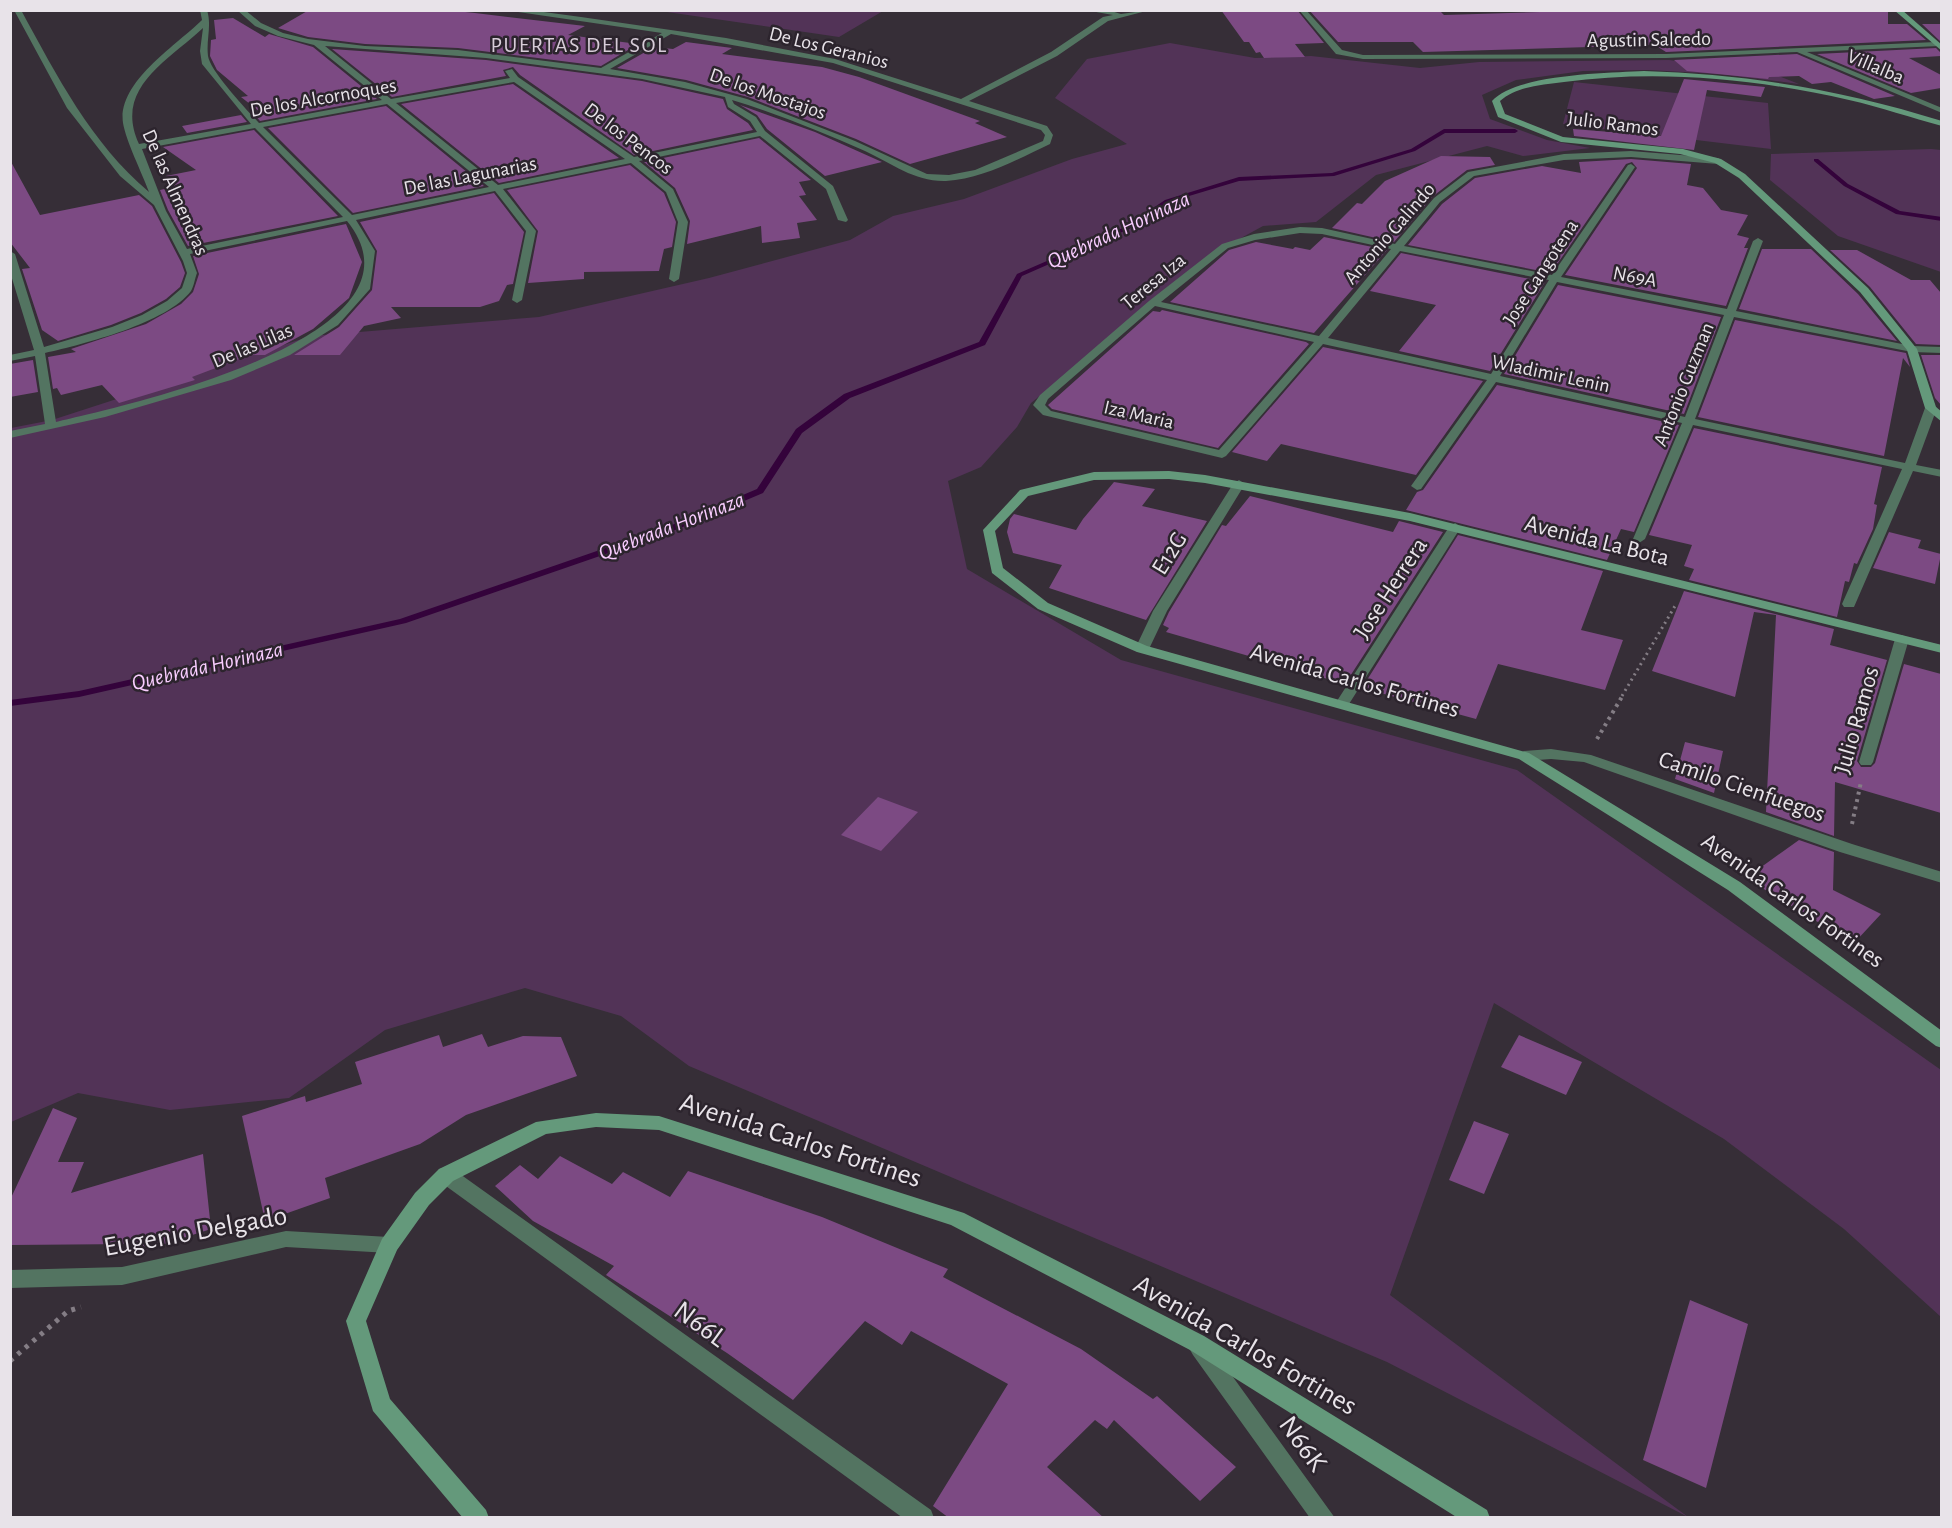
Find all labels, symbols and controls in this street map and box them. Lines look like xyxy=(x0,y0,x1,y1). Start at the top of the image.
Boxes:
street label: De Los Geranios xyxy=(767,23,891,72)
street label: Agustin Salcedo xyxy=(1587,29,1711,51)
district label: PUERTAS DEL SOL xyxy=(490,34,668,56)
street label: Villalba xyxy=(1844,46,1907,88)
street label: De los Mostajos xyxy=(707,65,828,123)
street label: De los Alcornoques xyxy=(248,75,398,121)
street label: De los Pencos xyxy=(580,99,676,178)
street label: Julio Ramos xyxy=(1566,108,1660,140)
street label: De las Almendras xyxy=(138,126,212,258)
street label: De las Lagunarias xyxy=(402,153,538,199)
street label: Antonio Galindo xyxy=(1341,179,1439,288)
water label: Quebrada Horinaza xyxy=(1044,187,1193,273)
street label: Jose Gangotena xyxy=(1499,216,1582,329)
street label: Teresa Iza xyxy=(1118,250,1190,314)
street label: N69A xyxy=(1611,263,1659,291)
street label: De las Lilas xyxy=(209,320,295,372)
street label: Antonio Guzman xyxy=(1650,320,1718,449)
street label: Wladimir Lenin xyxy=(1490,352,1612,396)
street label: Iza Maria xyxy=(1102,397,1176,433)
water label: Quebrada Horinaza xyxy=(595,488,747,564)
street label: Avenida La Bota xyxy=(1522,511,1672,571)
street label: E12G xyxy=(1148,528,1192,579)
street label: Jose Herrera xyxy=(1350,534,1432,643)
water label: Quebrada Horinaza xyxy=(129,638,285,694)
street label: Avenida Carlos Fortines xyxy=(1247,640,1462,722)
street label: Julio Ramos xyxy=(1830,664,1884,777)
street label: Camilo Cienfuegos xyxy=(1655,747,1828,827)
street label: Avenida Carlos Fortines xyxy=(1697,829,1888,973)
street label: Avenida Carlos Fortines xyxy=(676,1089,925,1193)
street label: Eugenio Delgado xyxy=(101,1202,289,1262)
street label: Avenida Carlos Fortines xyxy=(1129,1271,1361,1421)
street label: N66L xyxy=(669,1297,731,1353)
street label: N66K xyxy=(1273,1411,1332,1478)

